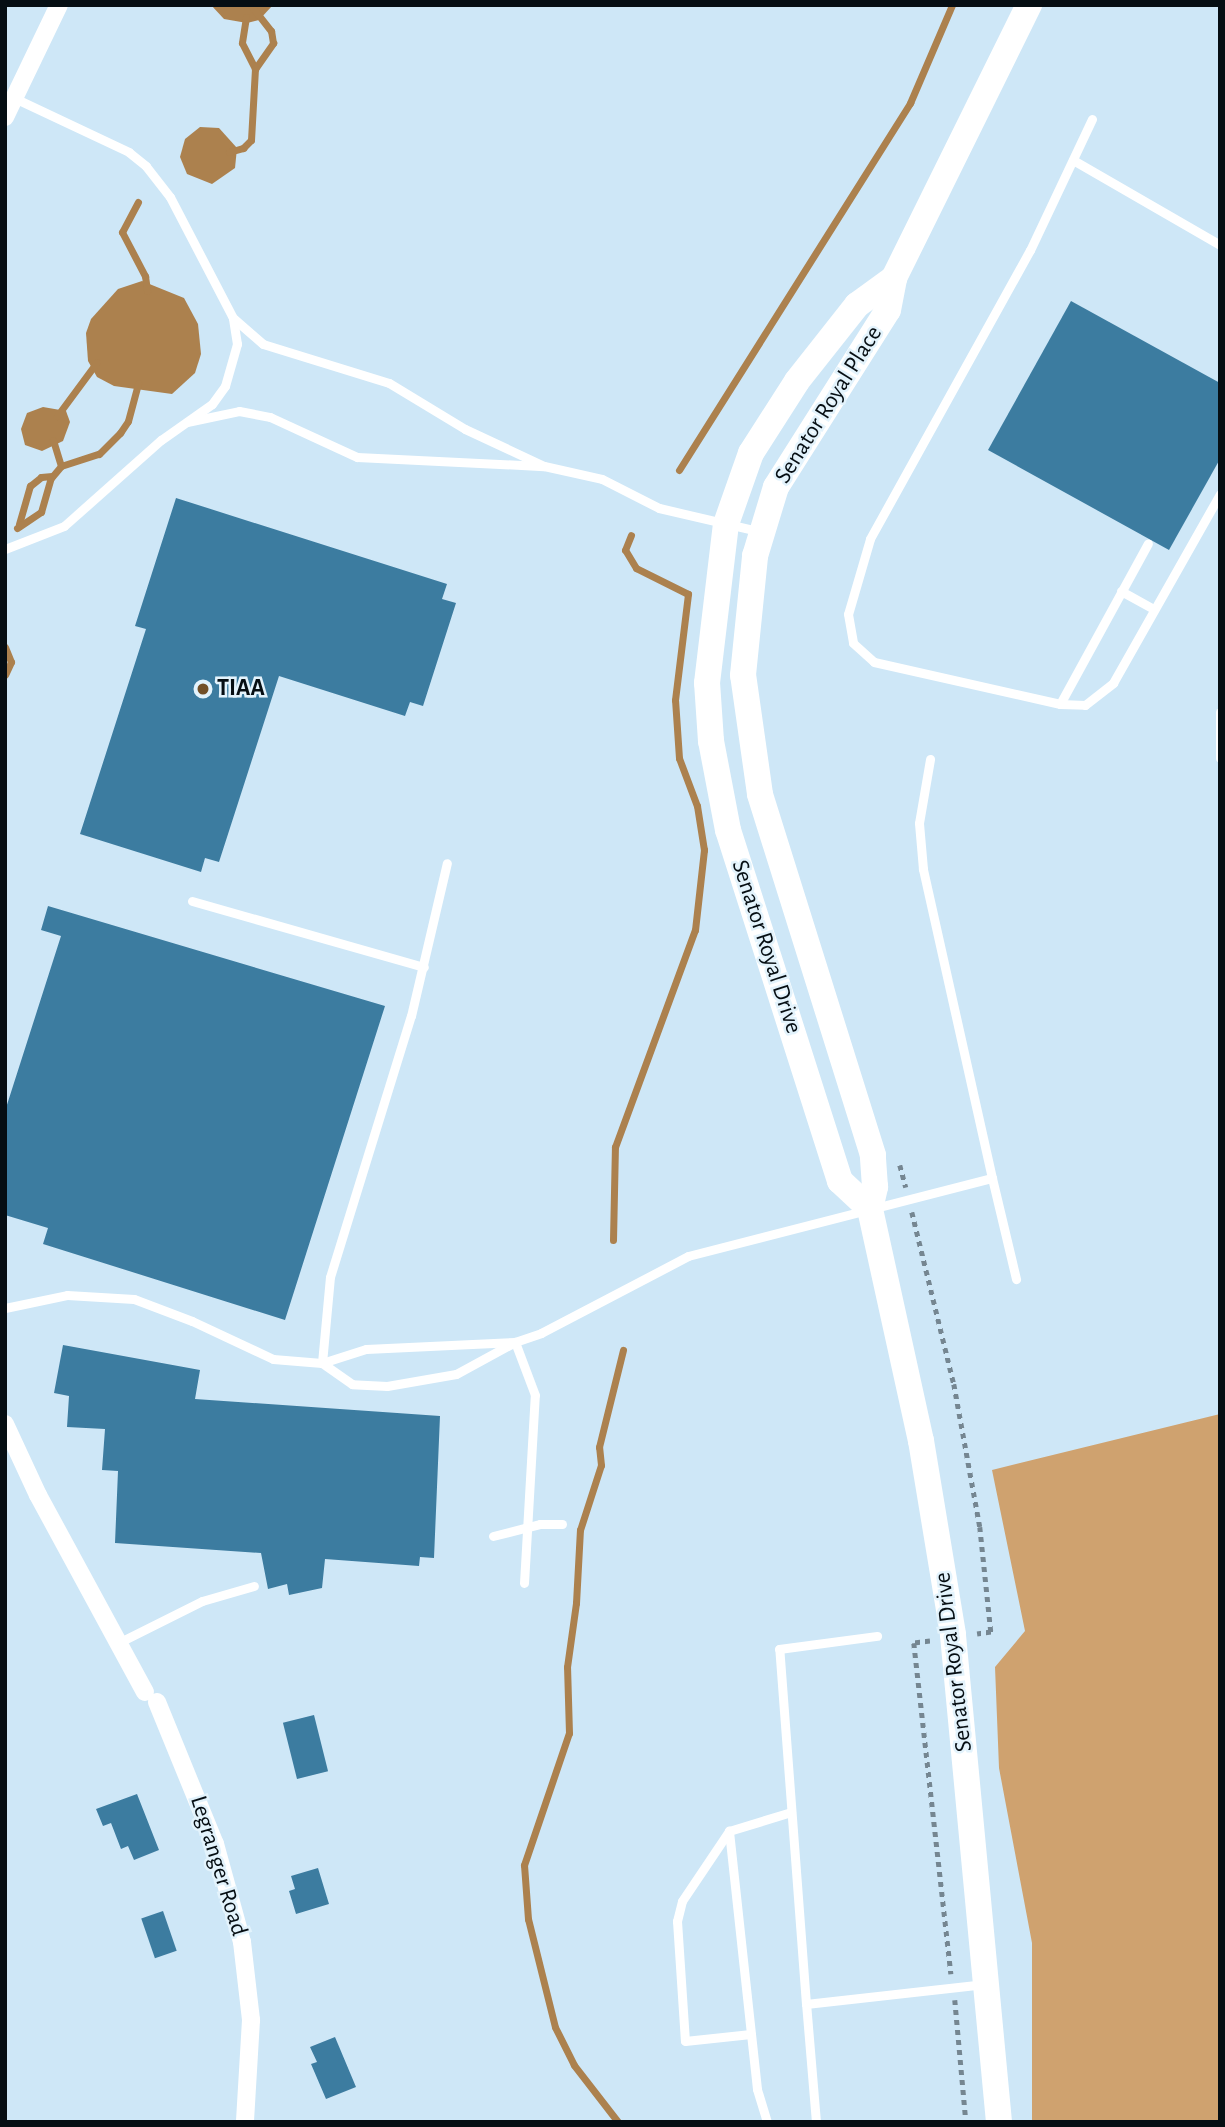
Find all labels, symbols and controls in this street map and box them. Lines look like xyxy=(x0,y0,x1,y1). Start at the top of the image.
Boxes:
street label: Senator Royal Place xyxy=(769,321,889,489)
place label: TIAA xyxy=(217,675,265,703)
marker: TIAA xyxy=(195,681,211,697)
street label: Senator Royal Drive xyxy=(724,857,808,1037)
street label: Senator Royal Drive xyxy=(929,1571,979,1753)
street label: Legranger Road xyxy=(183,1792,253,1940)

